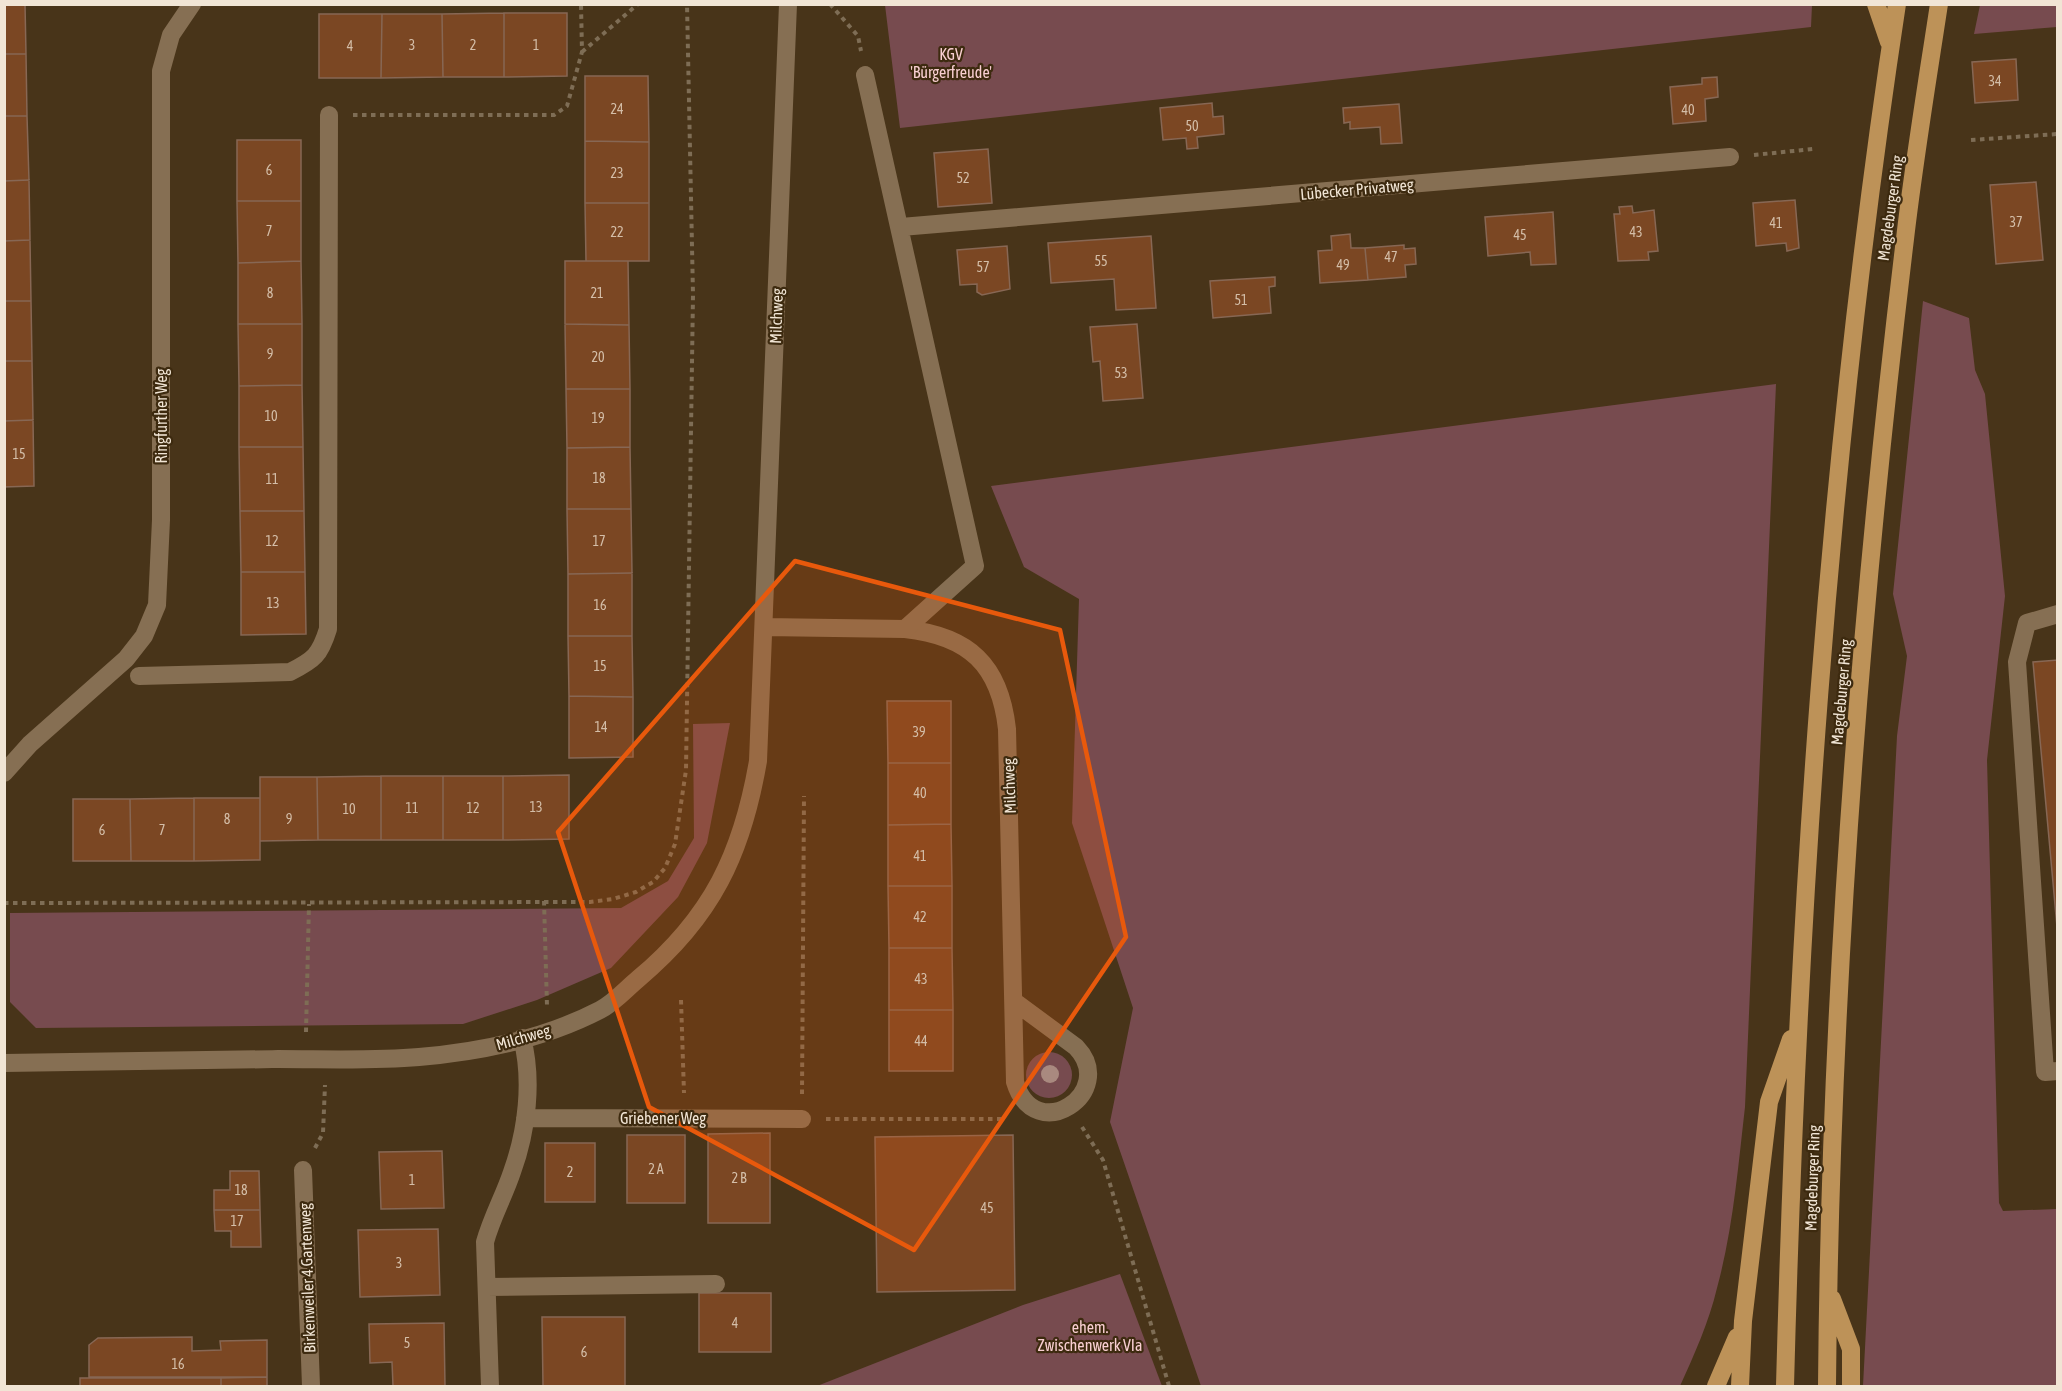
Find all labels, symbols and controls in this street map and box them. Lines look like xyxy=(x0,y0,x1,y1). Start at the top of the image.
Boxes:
house number: 3 xyxy=(409,37,415,53)
house number: 2 xyxy=(470,37,476,53)
house number: 1 xyxy=(533,37,539,53)
house number: 4 xyxy=(347,38,354,54)
park label: KGV 'Bürgerfreude' xyxy=(910,45,992,82)
house number: 34 xyxy=(1988,73,2002,89)
house number: 24 xyxy=(610,101,624,117)
house number: 40 xyxy=(1681,102,1695,118)
house number: 50 xyxy=(1185,118,1199,134)
street label: Magdeburger Ring xyxy=(1874,154,1907,262)
house number: 6 xyxy=(266,162,273,178)
house number: 23 xyxy=(610,165,624,181)
house number: 52 xyxy=(956,170,970,186)
street label: Lübecker Privatweg xyxy=(1300,175,1415,204)
house number: 37 xyxy=(2009,214,2023,230)
house number: 41 xyxy=(1769,215,1783,231)
house number: 7 xyxy=(266,223,272,239)
house number: 22 xyxy=(610,224,624,240)
house number: 43 xyxy=(1629,224,1643,240)
house number: 45 xyxy=(1513,227,1527,243)
house number: 47 xyxy=(1384,249,1398,265)
house number: 55 xyxy=(1094,253,1108,269)
house number: 49 xyxy=(1336,257,1350,273)
house number: 57 xyxy=(976,259,990,275)
house number: 8 xyxy=(267,285,274,301)
house number: 21 xyxy=(590,285,604,301)
street label: Milchweg xyxy=(766,288,787,344)
house number: 51 xyxy=(1234,292,1248,308)
house number: 9 xyxy=(267,346,273,362)
house number: 20 xyxy=(591,349,605,365)
house number: 53 xyxy=(1114,365,1128,381)
street label: Ringfurther Weg xyxy=(152,368,171,463)
house number: 10 xyxy=(264,408,278,424)
house number: 19 xyxy=(591,410,605,426)
house number: 15 xyxy=(12,446,26,462)
house number: 18 xyxy=(592,470,606,486)
house number: 11 xyxy=(265,471,279,487)
house number: 12 xyxy=(265,533,279,549)
house number: 17 xyxy=(592,533,606,549)
house number: 13 xyxy=(266,595,280,611)
house number: 16 xyxy=(593,597,607,613)
street label: Magdeburger Ring xyxy=(1827,638,1856,746)
house number: 15 xyxy=(593,658,607,674)
house number: 14 xyxy=(594,719,608,735)
house number: 39 xyxy=(912,724,926,740)
street label: Milchweg xyxy=(999,758,1020,814)
house number: 40 xyxy=(913,785,927,801)
house number: 13 xyxy=(529,799,543,815)
house number: 11 xyxy=(405,800,419,816)
house number: 12 xyxy=(466,800,480,816)
house number: 10 xyxy=(342,801,356,817)
house number: 8 xyxy=(224,811,231,827)
house number: 9 xyxy=(286,811,292,827)
house number: 6 xyxy=(99,822,106,838)
house number: 7 xyxy=(159,822,165,838)
house number: 41 xyxy=(913,848,927,864)
house number: 42 xyxy=(913,909,927,925)
house number: 43 xyxy=(914,971,928,987)
street label: Milchweg xyxy=(494,1021,553,1054)
house number: 44 xyxy=(914,1033,928,1049)
street label: Griebener Weg xyxy=(620,1109,706,1128)
street label: Magdeburger Ring xyxy=(1801,1125,1824,1231)
house number: 2 A xyxy=(648,1161,664,1177)
house number: 2 xyxy=(567,1164,573,1180)
house number: 2 B xyxy=(731,1170,747,1186)
house number: 1 xyxy=(409,1172,415,1188)
house number: 18 xyxy=(234,1182,248,1198)
house number: 45 xyxy=(980,1200,994,1216)
street label: Birkenweiler 4.Gartenweg xyxy=(295,1202,320,1353)
house number: 17 xyxy=(230,1213,244,1229)
house number: 3 xyxy=(396,1255,402,1271)
house number: 4 xyxy=(732,1315,739,1331)
park label: ehem. Zwischenwerk VIa xyxy=(1038,1318,1142,1354)
house number: 5 xyxy=(404,1335,410,1351)
house number: 6 xyxy=(581,1344,588,1360)
house number: 16 xyxy=(171,1356,185,1372)

